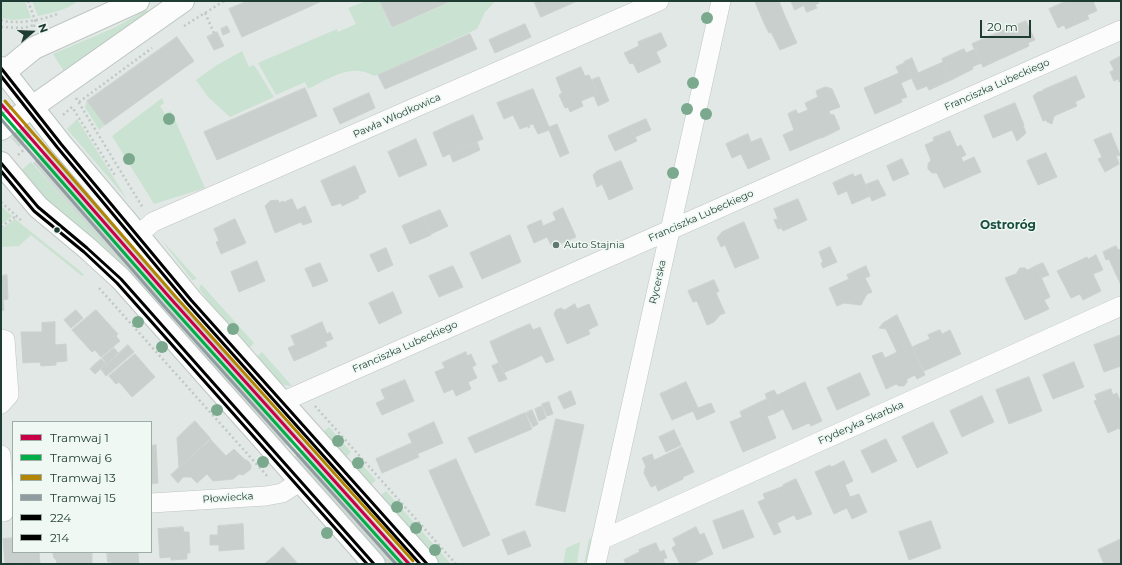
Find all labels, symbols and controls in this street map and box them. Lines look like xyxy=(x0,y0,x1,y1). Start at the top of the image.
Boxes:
north arrow xyxy=(12,12,52,52)
scale bar xyxy=(982,12,1033,38)
text: 20 m xyxy=(987,19,1018,34)
text: N xyxy=(35,22,51,35)
street label: Franciszka Lubeckiego xyxy=(943,56,1051,114)
street label: Pawła Włodkowica xyxy=(351,91,443,141)
street label: Franciszka Lubeckiego xyxy=(647,187,755,245)
district label: Ostroróg xyxy=(980,218,1036,232)
unlabelled marker xyxy=(52,225,62,235)
place label: Auto Stajnia xyxy=(564,239,625,251)
marker: Auto Stajnia xyxy=(551,240,561,250)
street label: Rycerska xyxy=(647,259,669,305)
street label: Franciszka Lubeckiego xyxy=(351,318,459,376)
street label: Fryderyka Skarbka xyxy=(816,399,906,447)
legend xyxy=(12,421,152,553)
text: Tramwaj 1 xyxy=(50,430,109,445)
text: Tramwaj 6 xyxy=(50,450,112,465)
text: Tramwaj 13 xyxy=(50,470,116,485)
text: Tramwaj 15 xyxy=(50,490,116,505)
street label: Płowiecka xyxy=(202,490,254,506)
text: 224 xyxy=(50,510,71,525)
text: 214 xyxy=(50,530,69,545)

